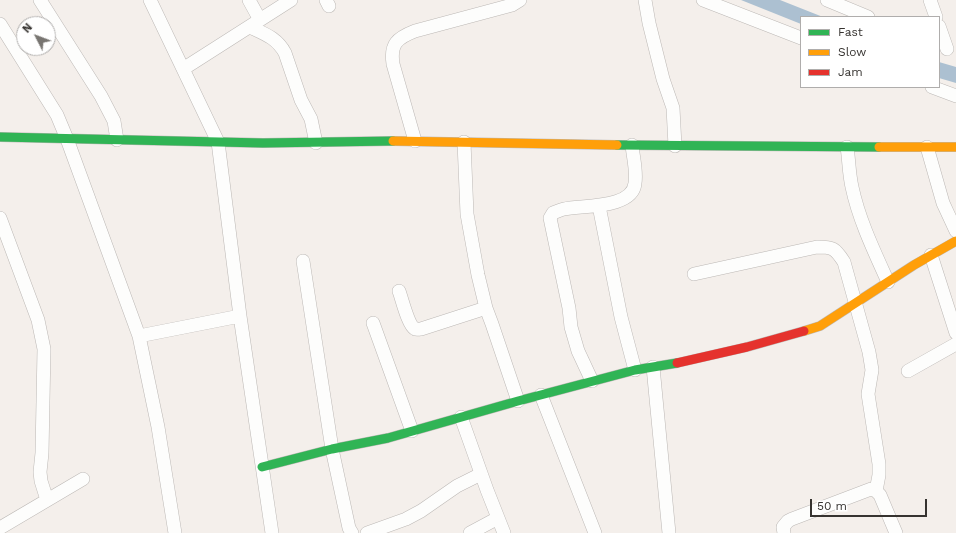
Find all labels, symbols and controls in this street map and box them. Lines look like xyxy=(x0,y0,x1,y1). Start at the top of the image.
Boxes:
north arrow xyxy=(16,16,56,56)
legend xyxy=(800,16,940,88)
text: N xyxy=(20,21,35,36)
text: Fast xyxy=(838,25,863,39)
text: Slow xyxy=(838,45,866,59)
text: Jam xyxy=(838,65,863,79)
scale bar xyxy=(812,491,929,517)
text: 50 m xyxy=(817,499,847,513)

